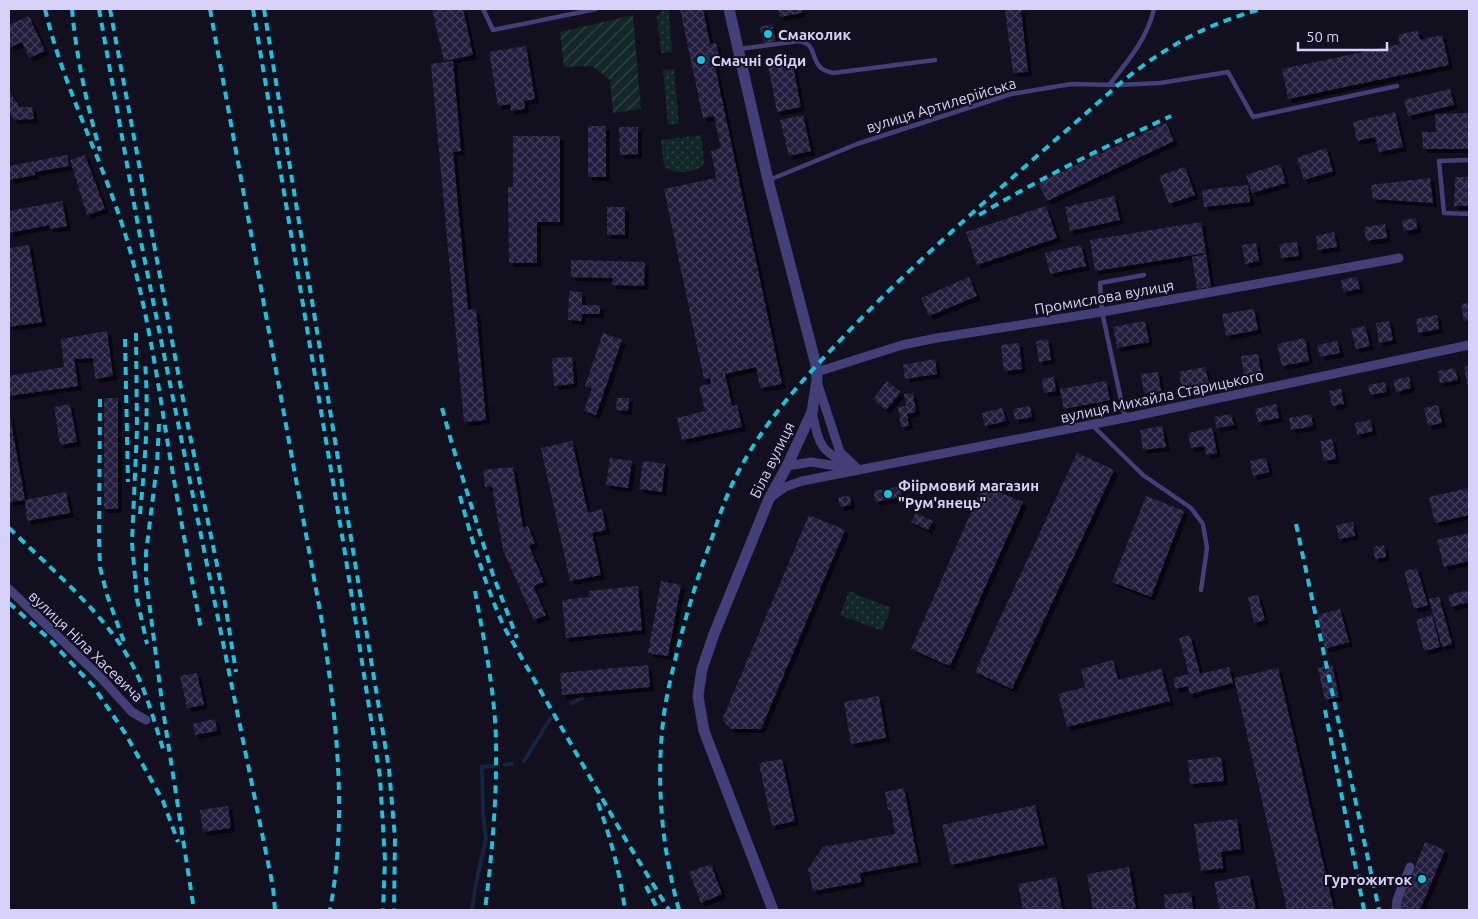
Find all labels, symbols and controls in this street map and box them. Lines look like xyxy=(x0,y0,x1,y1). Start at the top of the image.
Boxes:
scale bar xyxy=(1298,20,1387,52)
place label: Смаколик xyxy=(778,26,852,43)
marker: Смаколик xyxy=(762,28,774,40)
text: 50 m xyxy=(1306,28,1339,45)
place label: Смачні обіди xyxy=(711,52,806,69)
marker: Смачні обіди xyxy=(695,54,707,66)
street label: вулиця Артилерійська xyxy=(864,74,1018,136)
street label: Промислова вулиця xyxy=(1033,276,1175,318)
street label: вулиця Михайла Старицького xyxy=(1059,366,1265,426)
street label: Біла вулиця xyxy=(746,419,798,501)
place label: Фіірмовий магазин "Рум'янець" xyxy=(898,477,1039,511)
marker: Фіірмовий магазин "Рум'янець" xyxy=(882,488,894,500)
street label: вулиця Ніла Хасевича xyxy=(25,587,147,705)
place label: Гуртожиток xyxy=(1324,871,1412,888)
marker: Гуртожиток xyxy=(1416,873,1428,885)

